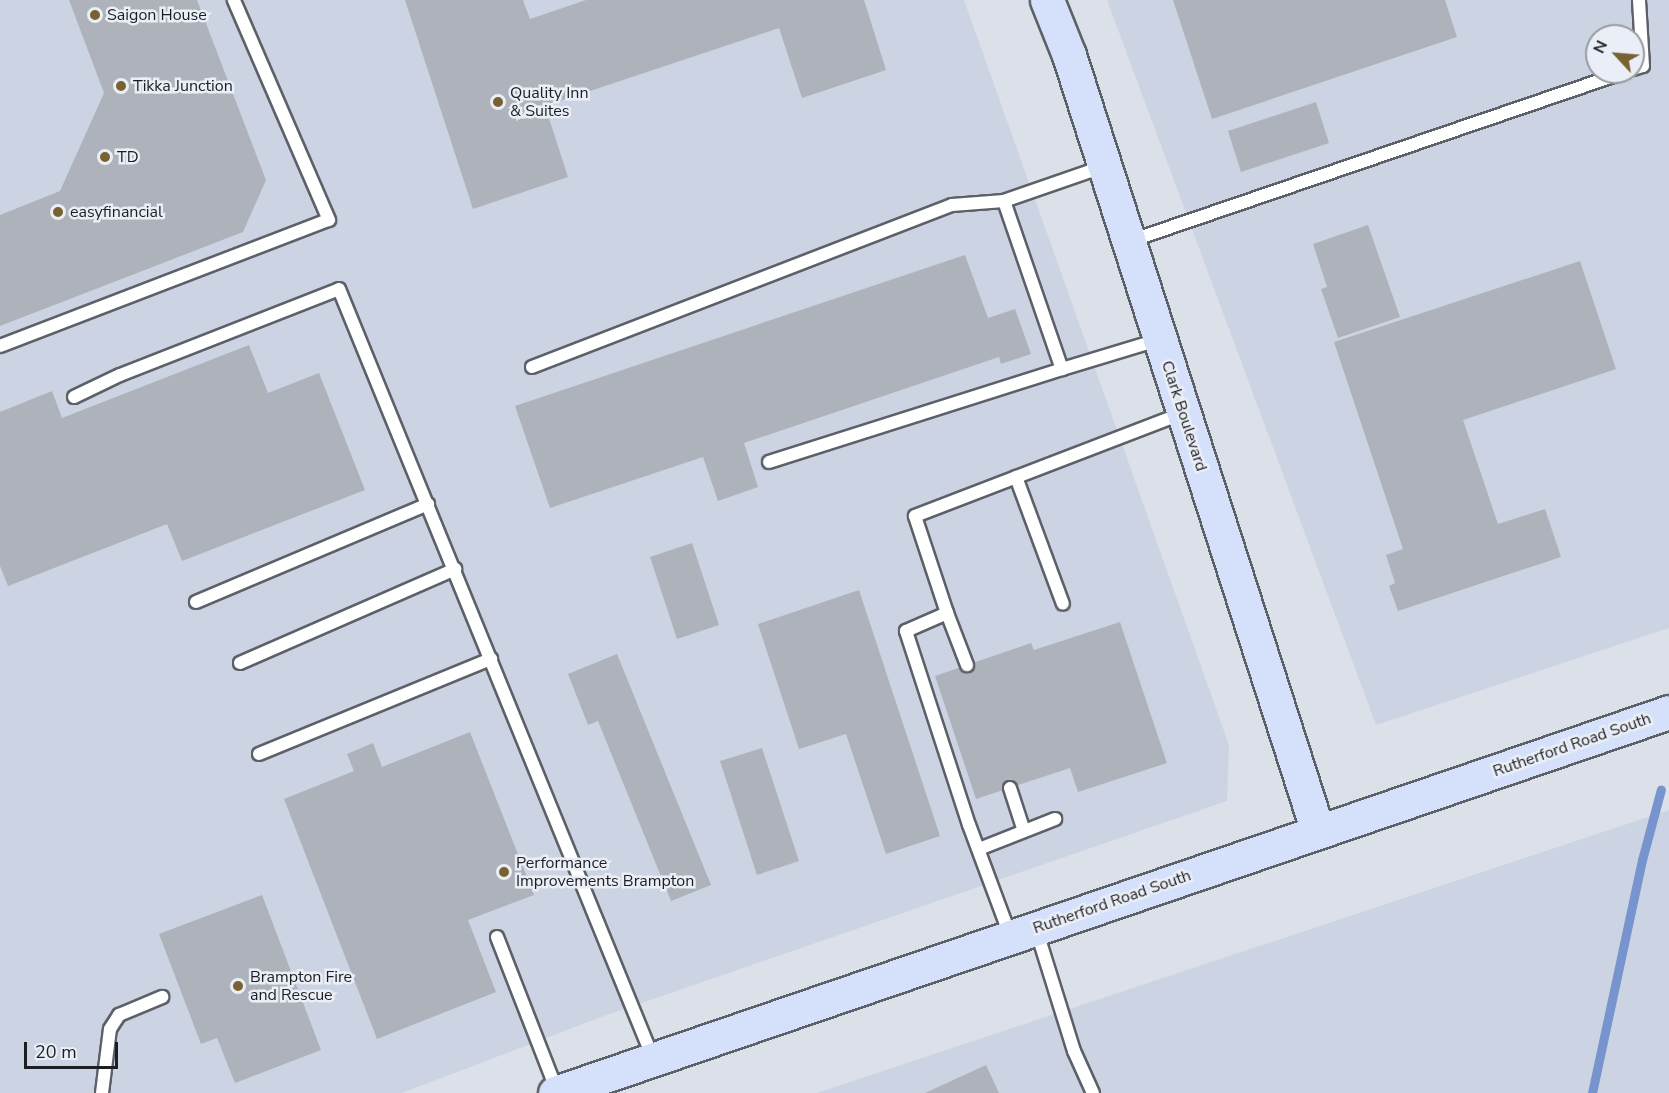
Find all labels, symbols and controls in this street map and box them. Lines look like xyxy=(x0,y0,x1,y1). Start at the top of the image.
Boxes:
place label: Saigon House xyxy=(107,5,207,25)
marker: Saigon House xyxy=(88,8,102,22)
north arrow xyxy=(1585,24,1645,84)
text: N xyxy=(1588,37,1613,57)
place label: Tikka Junction xyxy=(133,76,233,96)
marker: Tikka Junction xyxy=(114,79,128,93)
place label: Quality Inn & Suites xyxy=(510,83,588,121)
marker: Quality Inn & Suites xyxy=(491,95,505,109)
place label: TD xyxy=(117,147,139,167)
marker: TD xyxy=(98,150,112,164)
place label: easyfinancial xyxy=(70,202,163,222)
marker: easyfinancial xyxy=(51,205,65,219)
street label: Clark Boulevard xyxy=(1157,358,1211,474)
street label: Rutherford Road South xyxy=(1490,709,1654,781)
place label: Performance Improvements Brampton xyxy=(516,853,694,891)
marker: Performance Improvements Brampton xyxy=(497,865,511,879)
street label: Rutherford Road South xyxy=(1030,866,1194,938)
place label: Brampton Fire and Rescue xyxy=(250,967,352,1005)
marker: Brampton Fire and Rescue xyxy=(231,979,245,993)
scale bar xyxy=(27,1030,122,1068)
text: 20 m xyxy=(35,1040,77,1064)

